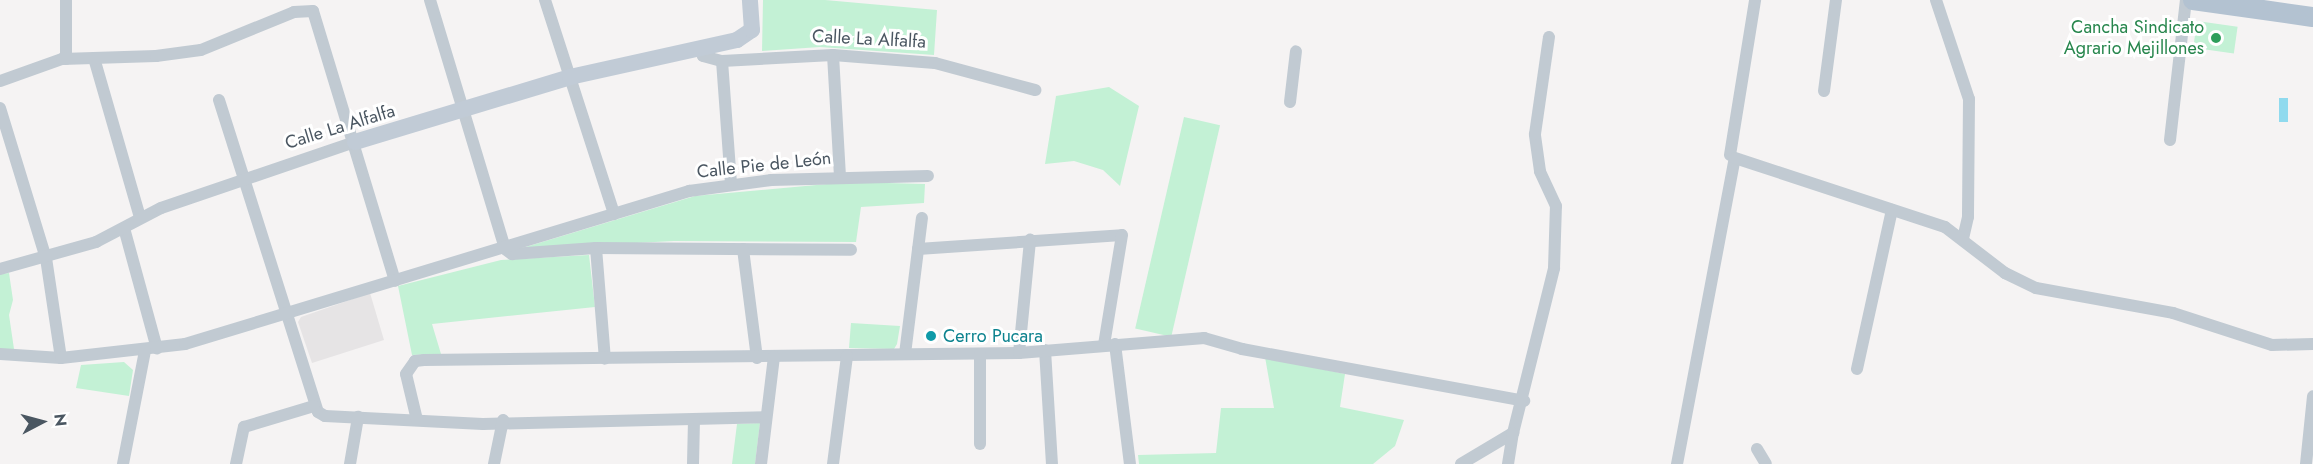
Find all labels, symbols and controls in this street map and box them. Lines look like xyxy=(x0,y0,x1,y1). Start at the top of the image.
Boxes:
place label: Cancha Sindicato Agrario Mejillones xyxy=(2064,17,2204,60)
street label: Calle La Alfalfa xyxy=(812,25,926,53)
marker: Cancha Sindicato Agrario Mejillones xyxy=(2209,31,2223,45)
street label: Calle La Alfalfa xyxy=(282,100,398,154)
street label: Calle Pie de León xyxy=(696,147,832,183)
place label: Cerro Pucara xyxy=(943,325,1043,347)
marker: Cerro Pucara xyxy=(924,329,938,343)
north arrow xyxy=(12,392,72,452)
text: N xyxy=(48,413,73,428)

